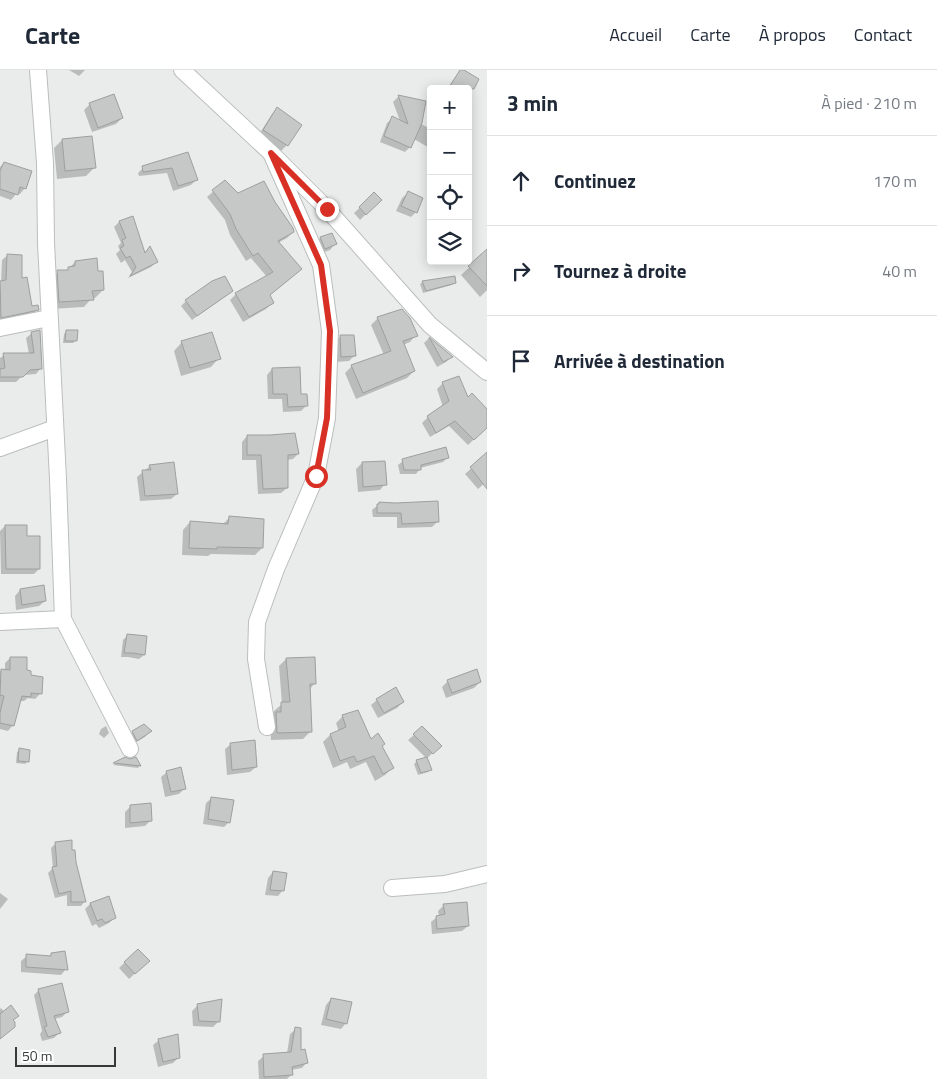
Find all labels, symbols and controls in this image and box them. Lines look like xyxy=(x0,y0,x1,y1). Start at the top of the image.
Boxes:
text: Carte xyxy=(25,17,80,53)
text: Accueil xyxy=(609,21,662,48)
text: Carte xyxy=(690,21,731,48)
text: À propos xyxy=(759,21,826,48)
text: Contact xyxy=(854,21,912,48)
map controls xyxy=(427,85,472,265)
button: + xyxy=(427,85,472,130)
text: 3 min xyxy=(507,87,558,119)
text: À pied · 210 m xyxy=(821,91,917,115)
button: − xyxy=(427,130,472,175)
text: Continuez xyxy=(554,166,636,195)
icon: ahead xyxy=(507,167,535,195)
text: 170 m xyxy=(873,169,917,193)
button: locate xyxy=(427,175,472,220)
route end xyxy=(316,198,339,221)
button: layers xyxy=(427,220,472,265)
text: Tournez à droite xyxy=(554,256,686,285)
icon: right xyxy=(507,257,535,285)
text: 40 m xyxy=(882,259,917,283)
text: Arrivée à destination xyxy=(554,346,725,375)
icon: arrive xyxy=(507,347,535,375)
route start xyxy=(305,465,328,488)
scale bar xyxy=(15,1044,116,1067)
text: 50 m xyxy=(22,1045,52,1066)

